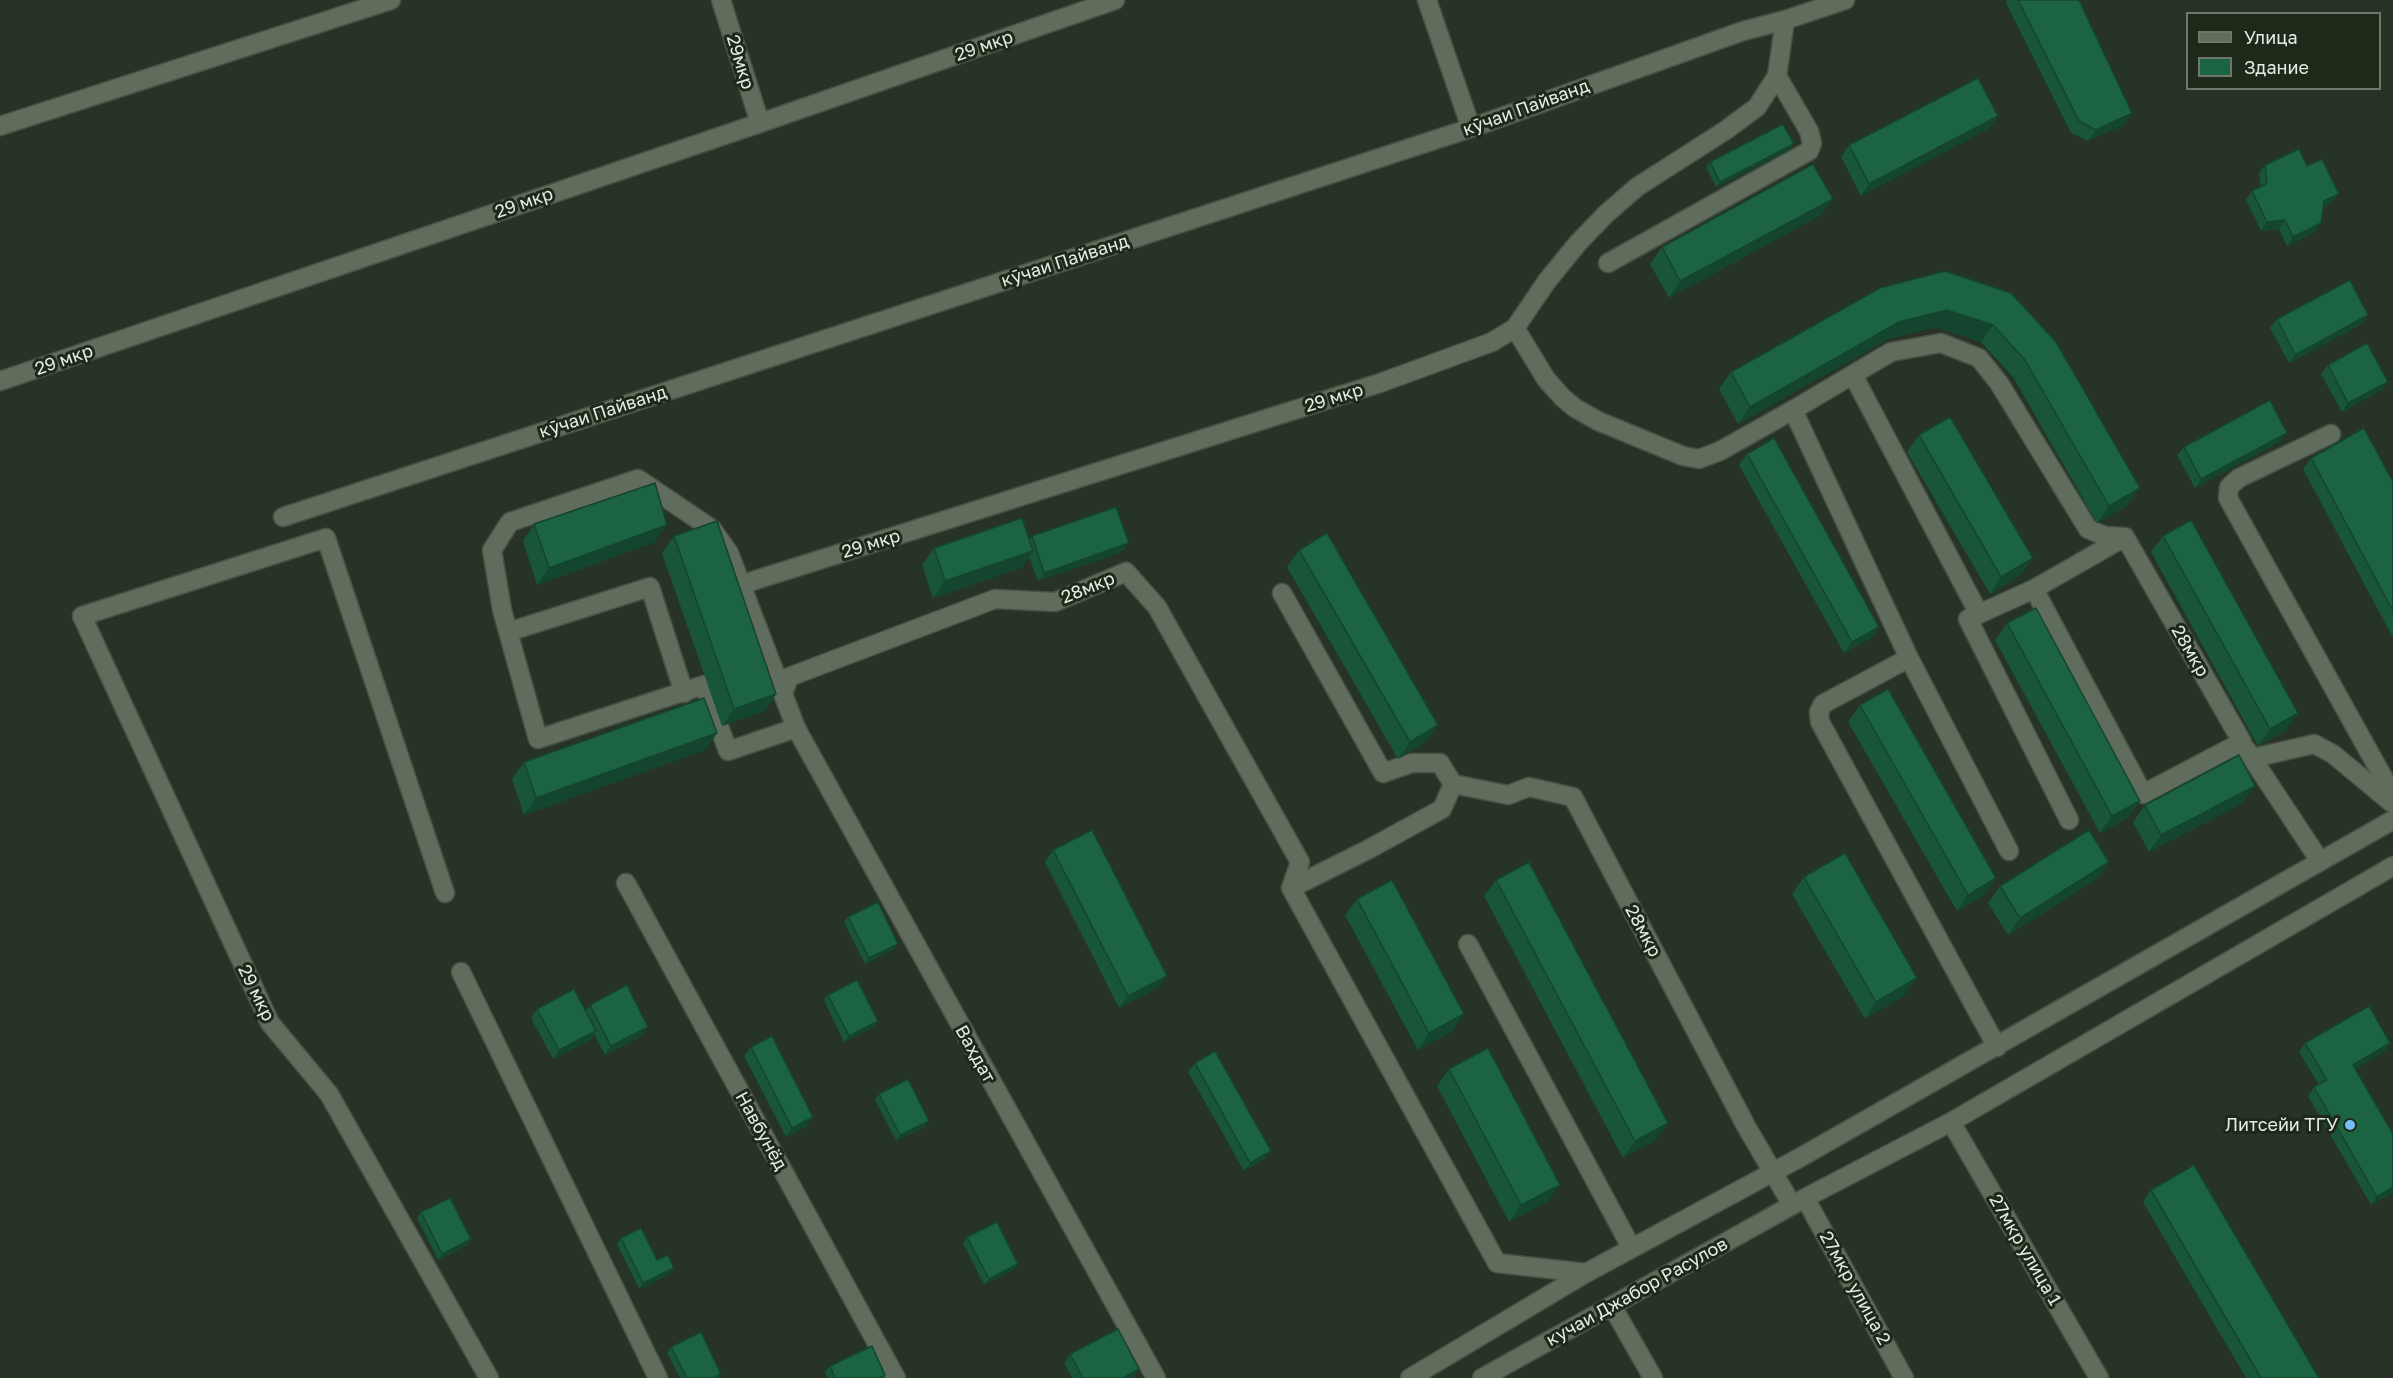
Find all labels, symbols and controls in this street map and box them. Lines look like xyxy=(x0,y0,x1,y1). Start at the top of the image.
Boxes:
legend xyxy=(2186,12,2381,90)
street label: 29 мкр xyxy=(952,26,1016,66)
text: Улица xyxy=(2244,26,2298,48)
street label: 29мкр xyxy=(722,32,758,92)
text: Здание xyxy=(2244,56,2309,78)
street label: кӯчаи Пайванд xyxy=(1460,75,1592,141)
street label: 29 мкр xyxy=(492,183,556,223)
street label: кӯчаи Пайванд xyxy=(998,230,1132,292)
street label: 29 мкр xyxy=(32,340,96,380)
street label: 29 мкр xyxy=(1302,379,1366,417)
street label: кӯчаи Пайванд xyxy=(536,381,670,443)
street label: 29 мкр xyxy=(839,525,903,563)
street label: 28мкр xyxy=(1058,568,1118,608)
street label: 28мкр xyxy=(2167,621,2213,681)
street label: 28мкр xyxy=(1620,901,1666,961)
street label: 29 мкр xyxy=(233,961,279,1025)
street label: Ваҳдат xyxy=(950,1021,1000,1087)
street label: Навбунёд xyxy=(731,1088,791,1174)
place label: Литсейи ТГУ xyxy=(2225,1114,2338,1136)
marker: Литсейи ТГУ xyxy=(2343,1118,2357,1132)
street label: 27мкр улица 1 xyxy=(1984,1191,2066,1309)
street label: 27мкр улица 2 xyxy=(1815,1227,1895,1349)
street label: кучаи Джабор Расулов xyxy=(1543,1233,1731,1351)

